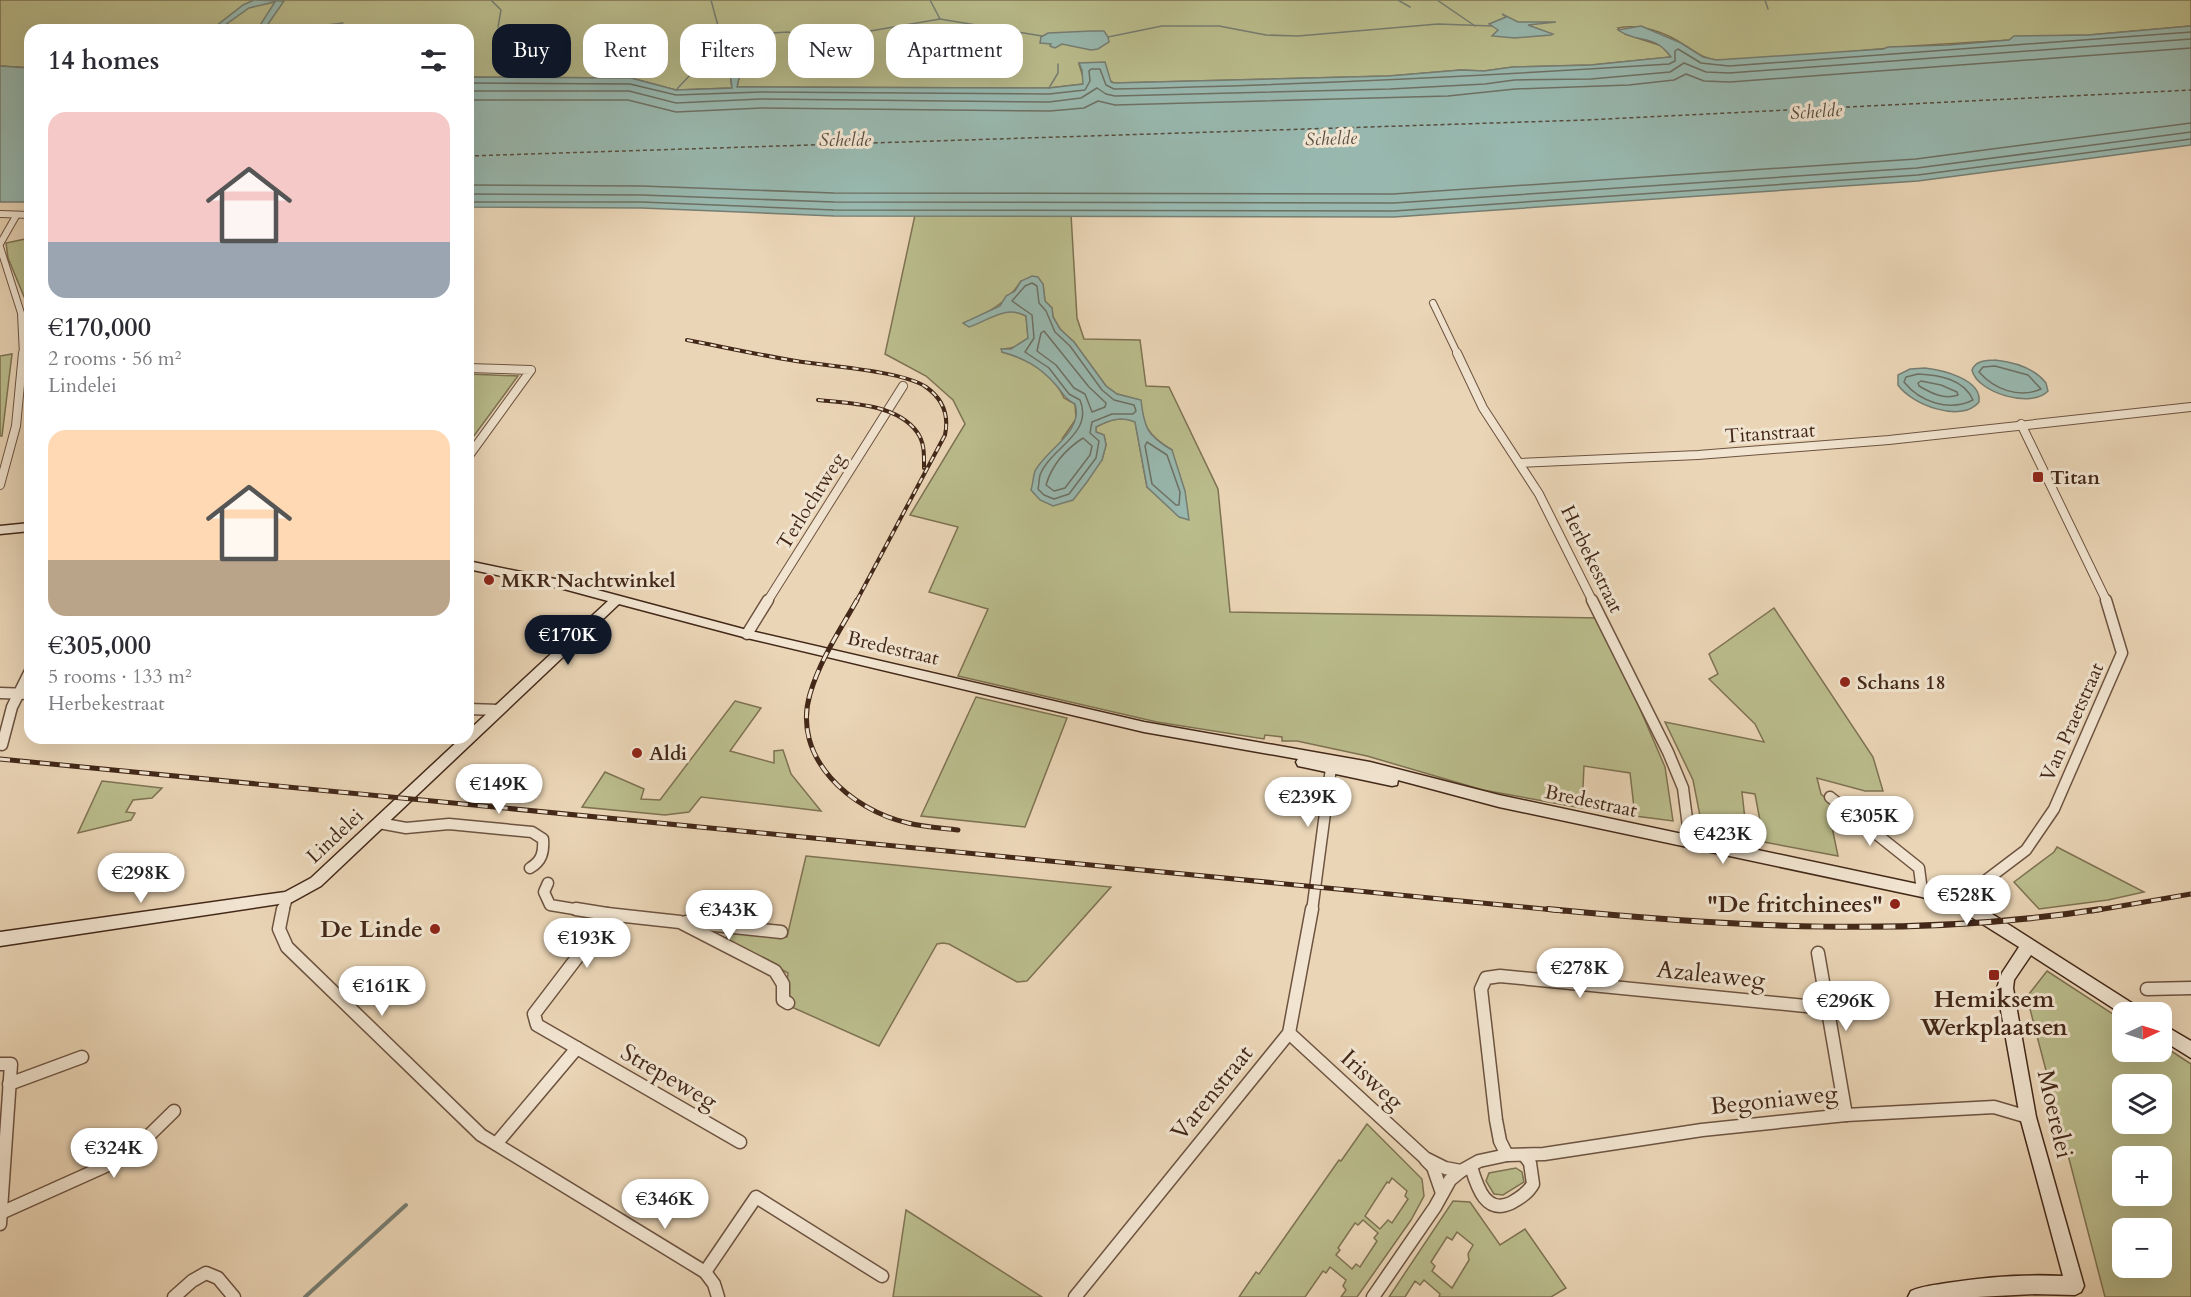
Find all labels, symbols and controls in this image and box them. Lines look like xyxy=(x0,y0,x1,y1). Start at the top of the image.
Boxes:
chip: Buy xyxy=(492,24,571,78)
chip: Rent xyxy=(583,24,668,78)
chip: Filters xyxy=(680,24,776,78)
chip: New xyxy=(788,24,874,78)
chip: Apartment xyxy=(886,24,1023,78)
text: 14 homes xyxy=(48,43,159,78)
icon: filters xyxy=(417,44,450,77)
water label: Schelde xyxy=(1789,98,1844,126)
water label: Schelde xyxy=(1305,126,1358,152)
water label: Schelde xyxy=(819,128,872,153)
icon: home xyxy=(195,151,303,259)
text: €170,000 xyxy=(48,310,151,345)
text: 2 rooms · 56 m² xyxy=(48,345,181,372)
text: Lindelei xyxy=(48,372,117,399)
street label: Titanstraat xyxy=(1724,416,1817,450)
street label: Terlochtweg xyxy=(770,447,852,555)
place label: Titan xyxy=(2050,464,2100,491)
icon: home xyxy=(195,469,303,577)
marker: Titan xyxy=(2031,470,2045,484)
street label: Herbekestraat xyxy=(1554,501,1630,618)
place label: MKR Nachtwinkel xyxy=(501,567,676,594)
marker: MKR Nachtwinkel xyxy=(482,573,496,587)
pin: €170K xyxy=(526,615,610,666)
text: €170K xyxy=(539,621,597,648)
street label: Bredestraat xyxy=(844,624,942,672)
text: €305,000 xyxy=(48,628,151,663)
street label: Van Praetstraat xyxy=(2034,658,2110,786)
text: 5 rooms · 133 m² xyxy=(48,663,192,690)
place label: Schans 18 xyxy=(1857,669,1946,696)
marker: Schans 18 xyxy=(1838,675,1852,689)
text: Herbekestraat xyxy=(48,690,165,717)
place label: Aldi xyxy=(649,740,687,767)
marker: Aldi xyxy=(630,746,644,760)
pin: €149K xyxy=(457,764,541,815)
text: €149K xyxy=(470,770,528,797)
pin: €239K xyxy=(1266,777,1350,828)
street label: Bredestraat xyxy=(1542,778,1640,824)
text: €239K xyxy=(1279,783,1337,810)
pin: €305K xyxy=(1828,796,1912,847)
street label: Lindelei xyxy=(301,802,370,869)
text: €305K xyxy=(1841,802,1899,829)
pin: €423K xyxy=(1681,814,1765,865)
text: €423K xyxy=(1694,820,1752,847)
pin: €298K xyxy=(99,853,183,904)
text: €298K xyxy=(112,859,170,886)
pin: €528K xyxy=(1925,875,2009,926)
text: €528K xyxy=(1938,881,1996,908)
place label: "De fritchinees" xyxy=(1707,888,1883,921)
pin: €343K xyxy=(687,890,771,941)
text: €343K xyxy=(700,896,758,923)
marker: "De fritchinees" xyxy=(1888,897,1902,911)
place label: De Linde xyxy=(320,913,423,946)
pin: €193K xyxy=(545,918,629,969)
marker: De Linde xyxy=(428,922,442,936)
text: €193K xyxy=(558,924,616,951)
pin: €278K xyxy=(1538,948,1622,999)
street label: Azaleaweg xyxy=(1655,953,1768,997)
text: €278K xyxy=(1551,954,1609,981)
pin: €161K xyxy=(340,966,424,1017)
marker: Hemiksem Werkplaatsen xyxy=(1987,968,2001,982)
text: €161K xyxy=(353,972,411,999)
pin: €296K xyxy=(1804,981,1888,1032)
place label: Hemiksem Werkplaatsen xyxy=(1919,983,2068,1044)
text: €296K xyxy=(1817,987,1875,1014)
north arrow xyxy=(2112,1002,2172,1062)
map controls xyxy=(2112,1002,2172,1278)
street label: Strepeweg xyxy=(615,1036,724,1118)
street label: Varenstraat xyxy=(1163,1038,1261,1148)
street label: Irisweg xyxy=(1333,1042,1411,1118)
street label: Moerelei xyxy=(2029,1066,2081,1162)
button: layers xyxy=(2112,1074,2172,1134)
street label: Begoniaweg xyxy=(1709,1077,1840,1123)
pin: €324K xyxy=(72,1128,156,1179)
text: €324K xyxy=(85,1134,143,1161)
button: + xyxy=(2112,1146,2172,1206)
pin: €346K xyxy=(623,1179,707,1230)
text: €346K xyxy=(636,1185,694,1212)
button: − xyxy=(2112,1218,2172,1278)

